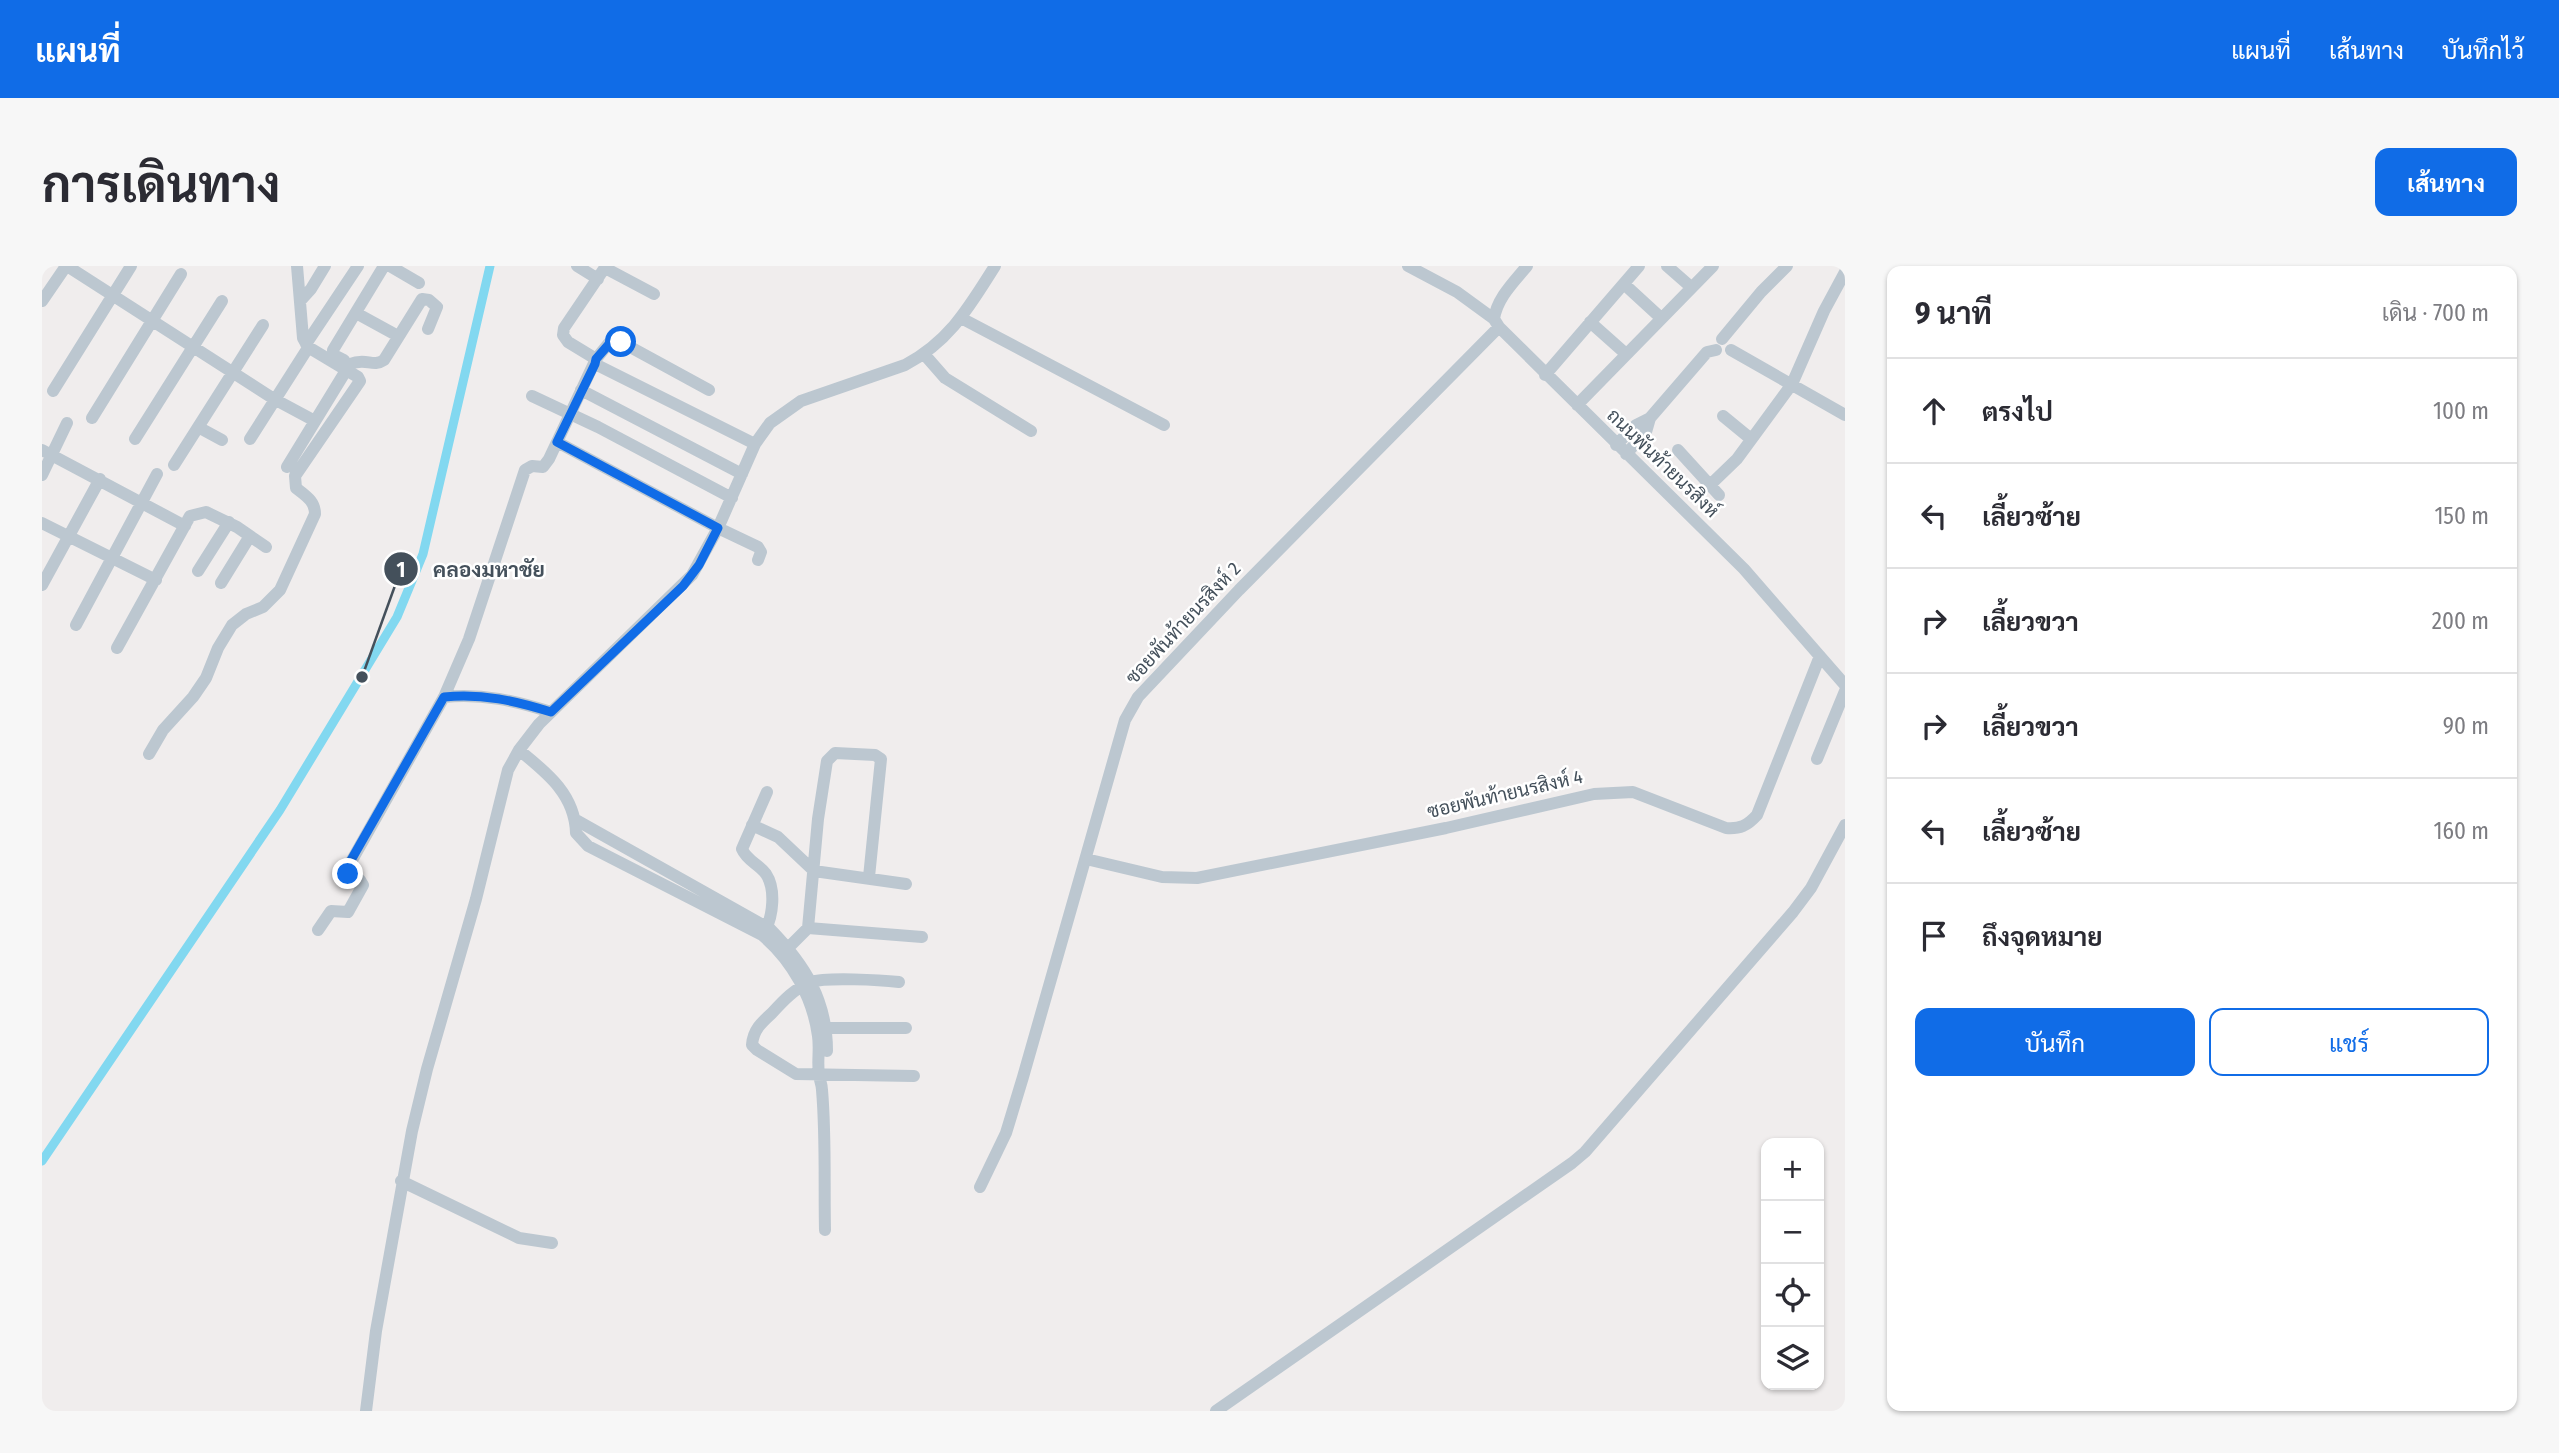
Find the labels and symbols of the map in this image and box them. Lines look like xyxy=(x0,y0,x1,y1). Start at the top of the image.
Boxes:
route start xyxy=(605,326,636,357)
street label: ถนนพันท้ายนรสิงห์ xyxy=(1602,403,1724,522)
callout: คลองมหาชัย xyxy=(384,548,559,590)
text: 1 xyxy=(397,557,405,583)
text: คลองมหาชัย xyxy=(433,557,545,583)
street label: ซอยพันท้ายนรสิงห์ 2 xyxy=(1120,557,1245,689)
street label: ซอยพันท้ายนรสิงห์ 4 xyxy=(1425,764,1585,823)
route end xyxy=(332,858,363,889)

